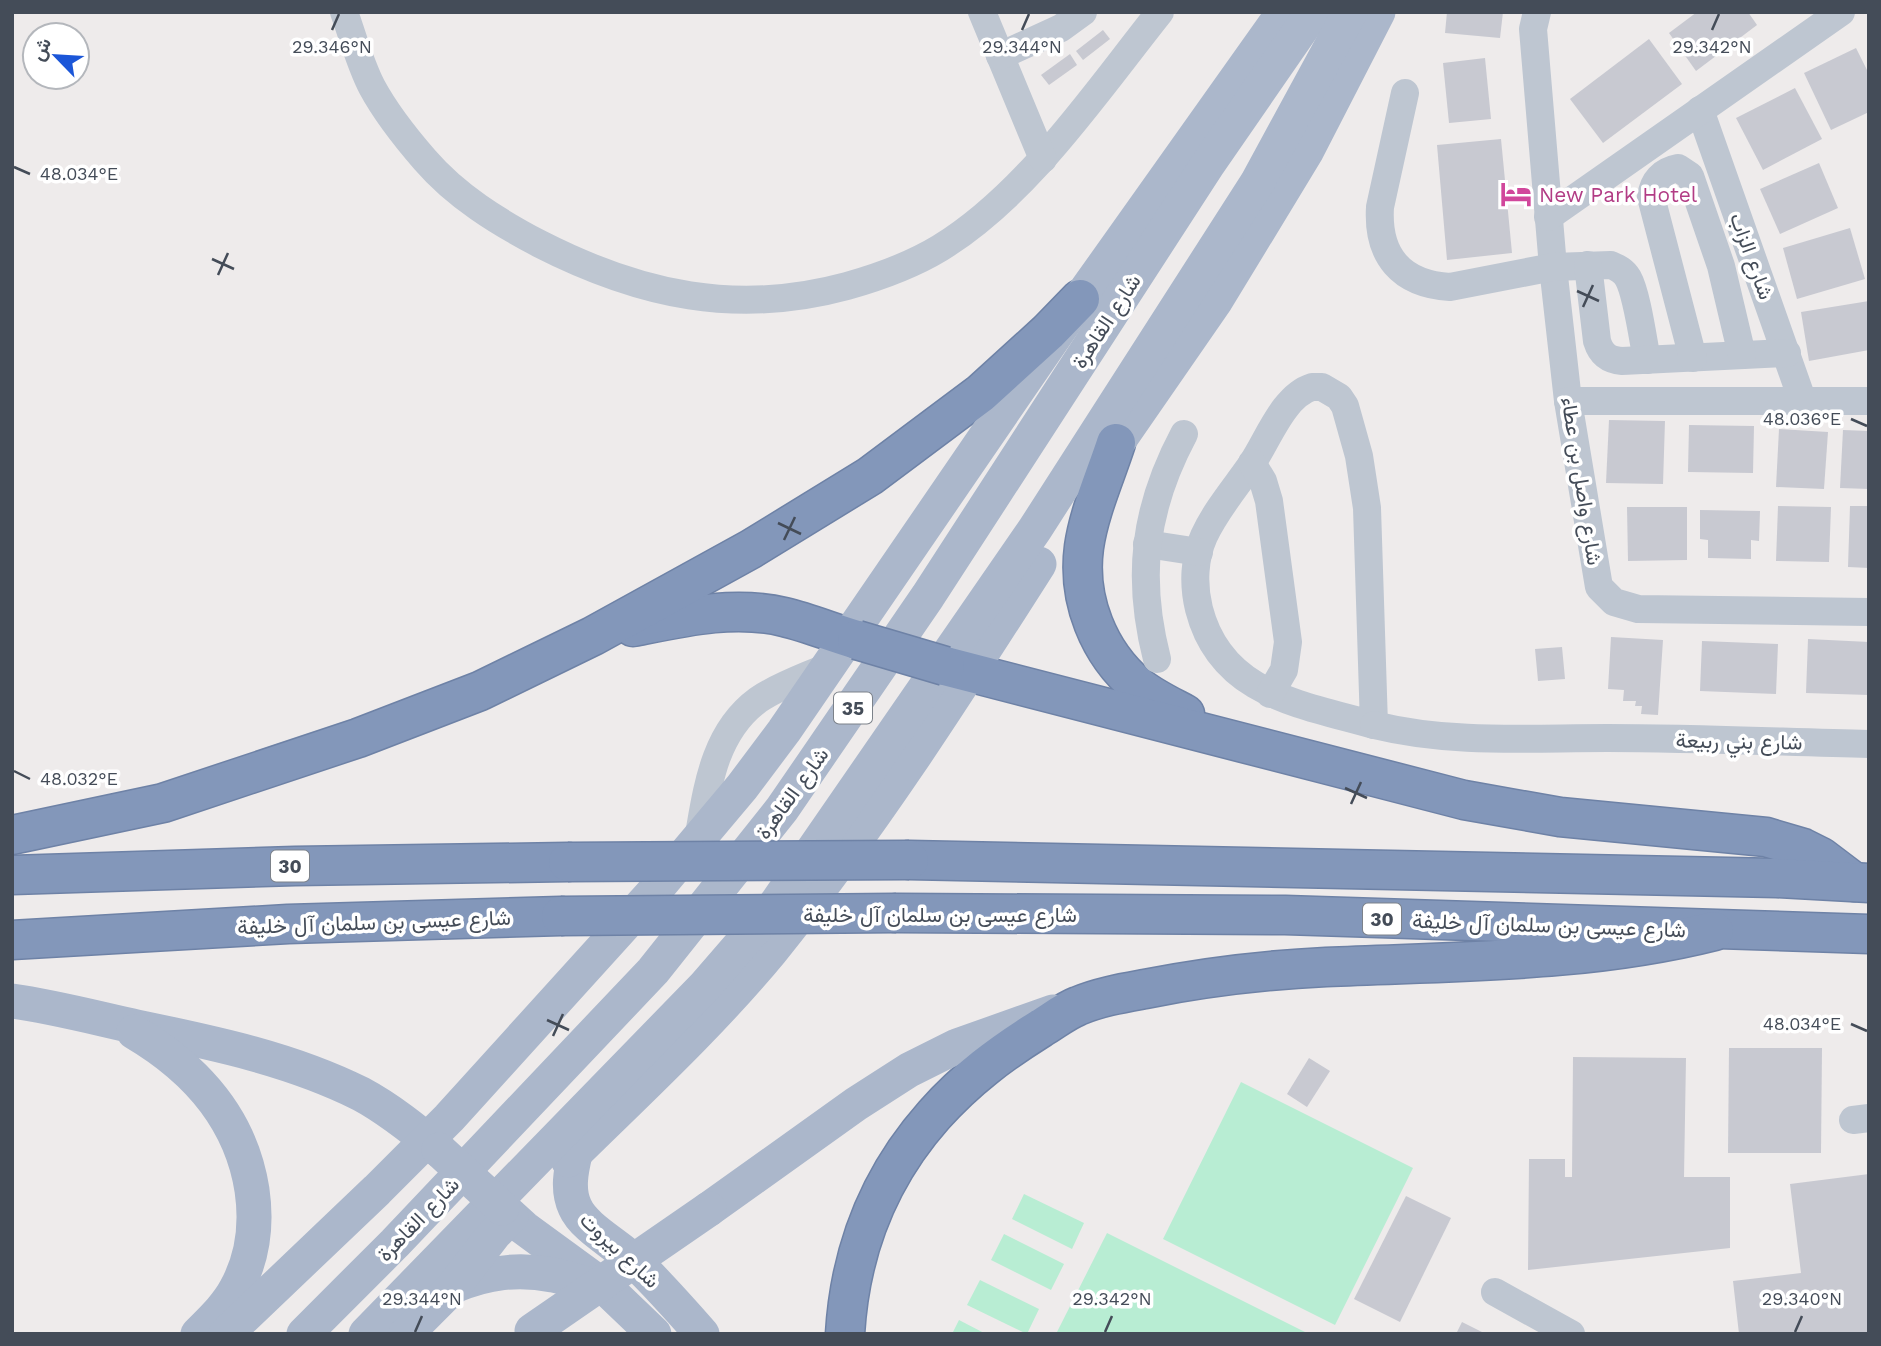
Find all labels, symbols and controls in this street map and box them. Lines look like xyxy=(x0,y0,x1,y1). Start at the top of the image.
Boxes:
north arrow xyxy=(21,21,91,91)
text: ش xyxy=(26,34,56,64)
text: 29.346°N xyxy=(292,36,372,57)
text: 29.344°N xyxy=(982,36,1062,57)
text: 29.342°N xyxy=(1672,36,1752,57)
text: 48.034°E xyxy=(40,163,118,184)
hotel icon: New Park Hotel xyxy=(1499,177,1533,211)
place label: New Park Hotel xyxy=(1539,182,1698,207)
street label: شارع الزاب xyxy=(1723,209,1779,303)
street label: شارع القاهرة xyxy=(1066,269,1147,374)
street label: شارع واصل بن عطاء xyxy=(1554,395,1608,567)
text: 48.036°E xyxy=(1763,408,1841,429)
road number: 35 xyxy=(834,692,872,723)
street label: شارع بني ربيعة xyxy=(1675,727,1803,760)
street label: شارع القاهرة xyxy=(750,742,835,845)
text: 48.032°E xyxy=(40,768,118,789)
road number: 30 xyxy=(271,850,309,881)
street label: شارع عيسى بن سلمان آل خليفة xyxy=(803,902,1077,929)
road number: 30 xyxy=(1363,903,1401,934)
street label: شارع عيسى بن سلمان آل خليفة xyxy=(237,905,511,941)
street label: شارع عيسى بن سلمان آل خليفة xyxy=(1412,908,1686,944)
text: 48.034°E xyxy=(1763,1013,1841,1034)
street label: شارع القاهرة xyxy=(372,1172,466,1268)
street label: شارع بيروت xyxy=(574,1207,665,1295)
text: 29.344°N xyxy=(382,1288,462,1309)
text: 29.342°N xyxy=(1072,1288,1152,1309)
text: 29.340°N xyxy=(1762,1288,1842,1309)

